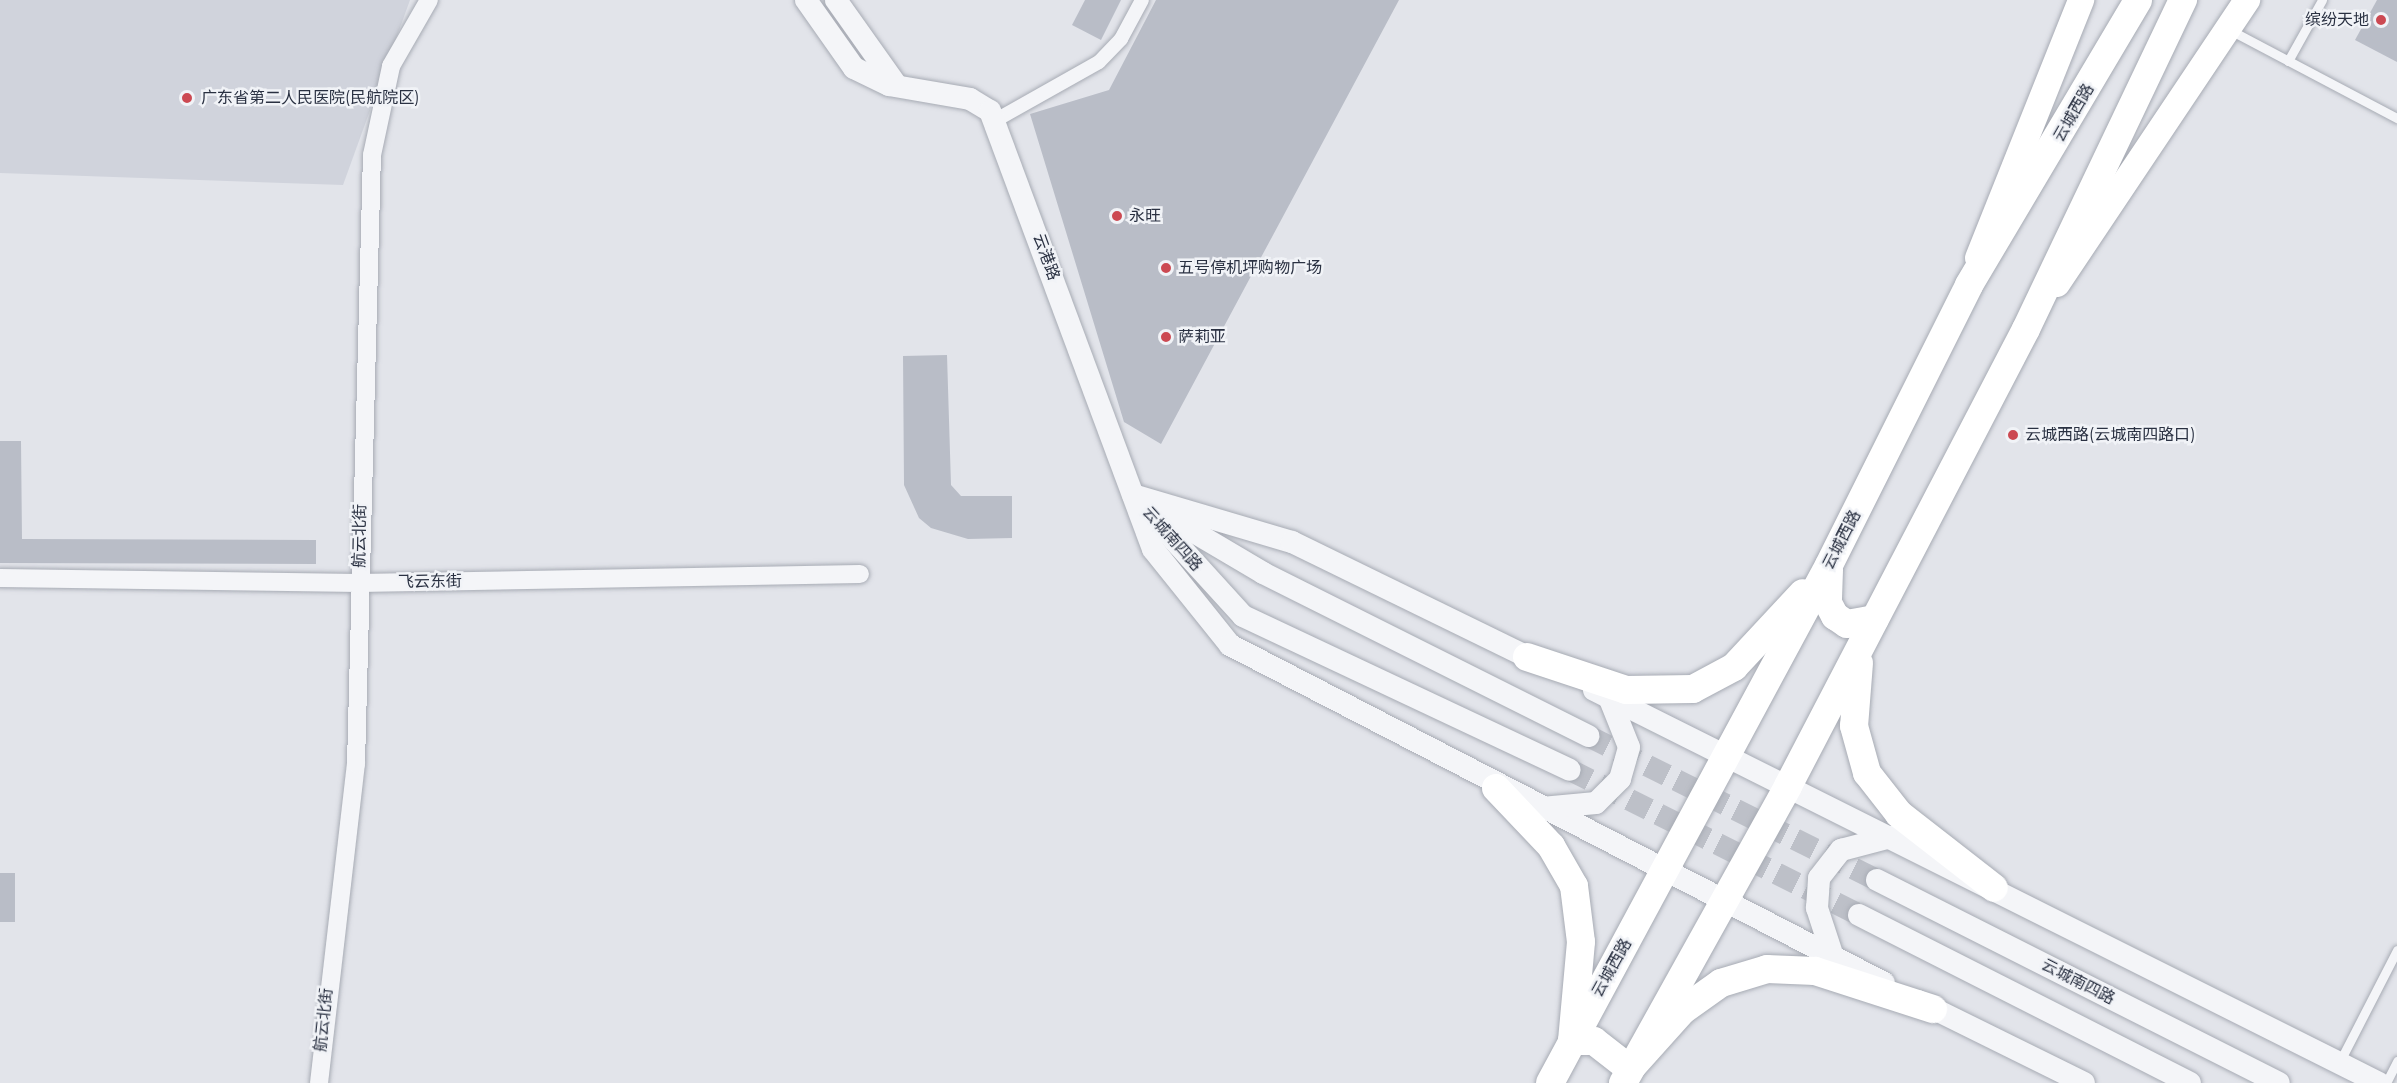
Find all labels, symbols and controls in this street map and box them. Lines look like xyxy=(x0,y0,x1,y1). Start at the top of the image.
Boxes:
place label: 缤纷天地 xyxy=(2305,10,2369,30)
marker: 缤纷天地 xyxy=(2374,13,2388,27)
street label: 云城西路 xyxy=(2050,80,2098,146)
place label: 广东省第二人民医院(民航院区) xyxy=(201,88,420,108)
marker: 广东省第二人民医院(民航院区) xyxy=(178,89,196,107)
place label: 永旺 xyxy=(1129,206,1161,226)
marker: 永旺 xyxy=(1110,209,1124,223)
street label: 云港路 xyxy=(1029,231,1063,283)
place label: 五号停机坪购物广场 xyxy=(1178,258,1322,278)
marker: 五号停机坪购物广场 xyxy=(1159,261,1173,275)
place label: 萨莉亚 xyxy=(1178,327,1226,347)
marker: 萨莉亚 xyxy=(1159,330,1173,344)
place label: 云城西路(云城南四路口) xyxy=(2025,425,2196,445)
marker: 云城西路(云城南四路口) xyxy=(2006,428,2020,442)
street label: 云城南四路 xyxy=(1138,503,1206,575)
street label: 航云北街 xyxy=(350,504,370,568)
street label: 云城西路 xyxy=(1819,507,1865,573)
street label: 飞云东街 xyxy=(398,572,462,592)
street label: 云城西路 xyxy=(1588,935,1636,1001)
street label: 云城南四路 xyxy=(2038,955,2118,1009)
street label: 航云北街 xyxy=(311,987,337,1053)

